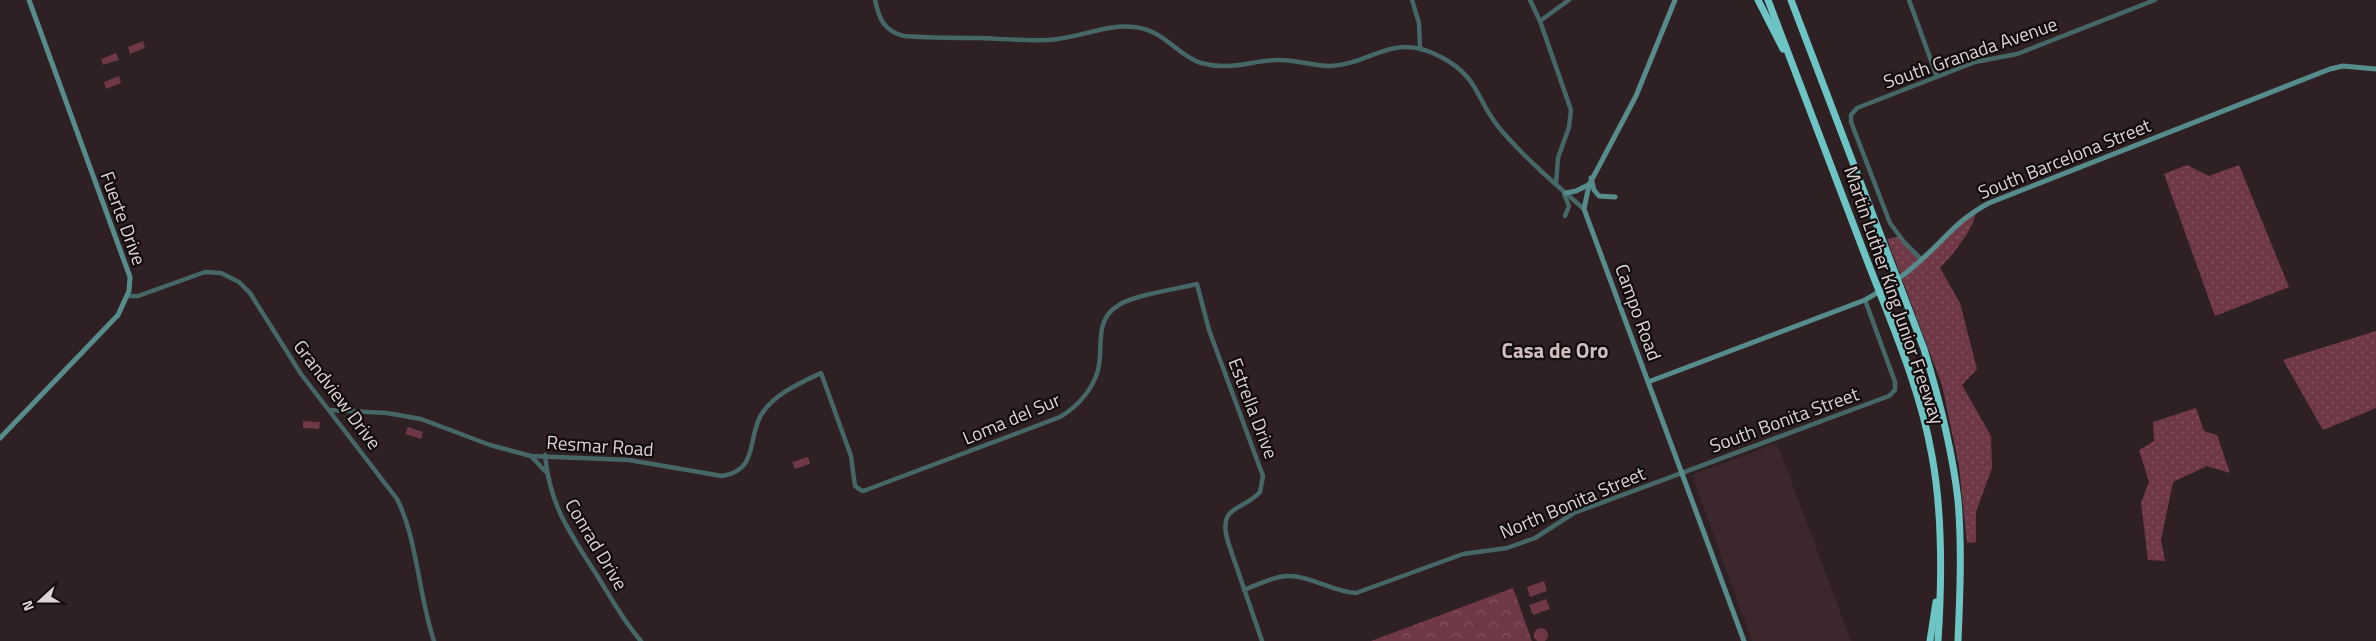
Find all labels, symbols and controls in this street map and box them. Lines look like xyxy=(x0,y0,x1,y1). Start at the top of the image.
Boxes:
street label: South Granada Avenue xyxy=(1879,9,2061,95)
street label: South Barcelona Street xyxy=(1973,110,2155,206)
street label: Martin Luther King Junior Freeway xyxy=(1837,162,1953,428)
street label: Fuerte Drive xyxy=(94,167,154,269)
street label: Campo Road xyxy=(1608,260,1670,364)
street label: Grandview Drive xyxy=(287,333,389,455)
district label: Casa de Oro xyxy=(1502,334,1608,366)
street label: Estrella Drive xyxy=(1221,353,1287,463)
street label: South Bonita Street xyxy=(1705,378,1863,459)
street label: Loma del Sur xyxy=(958,384,1065,452)
street label: Resmar Road xyxy=(545,427,655,463)
street label: North Bonita Street xyxy=(1495,458,1650,546)
street label: Conrad Drive xyxy=(558,493,636,595)
north arrow xyxy=(15,576,65,626)
text: N xyxy=(16,598,39,614)

